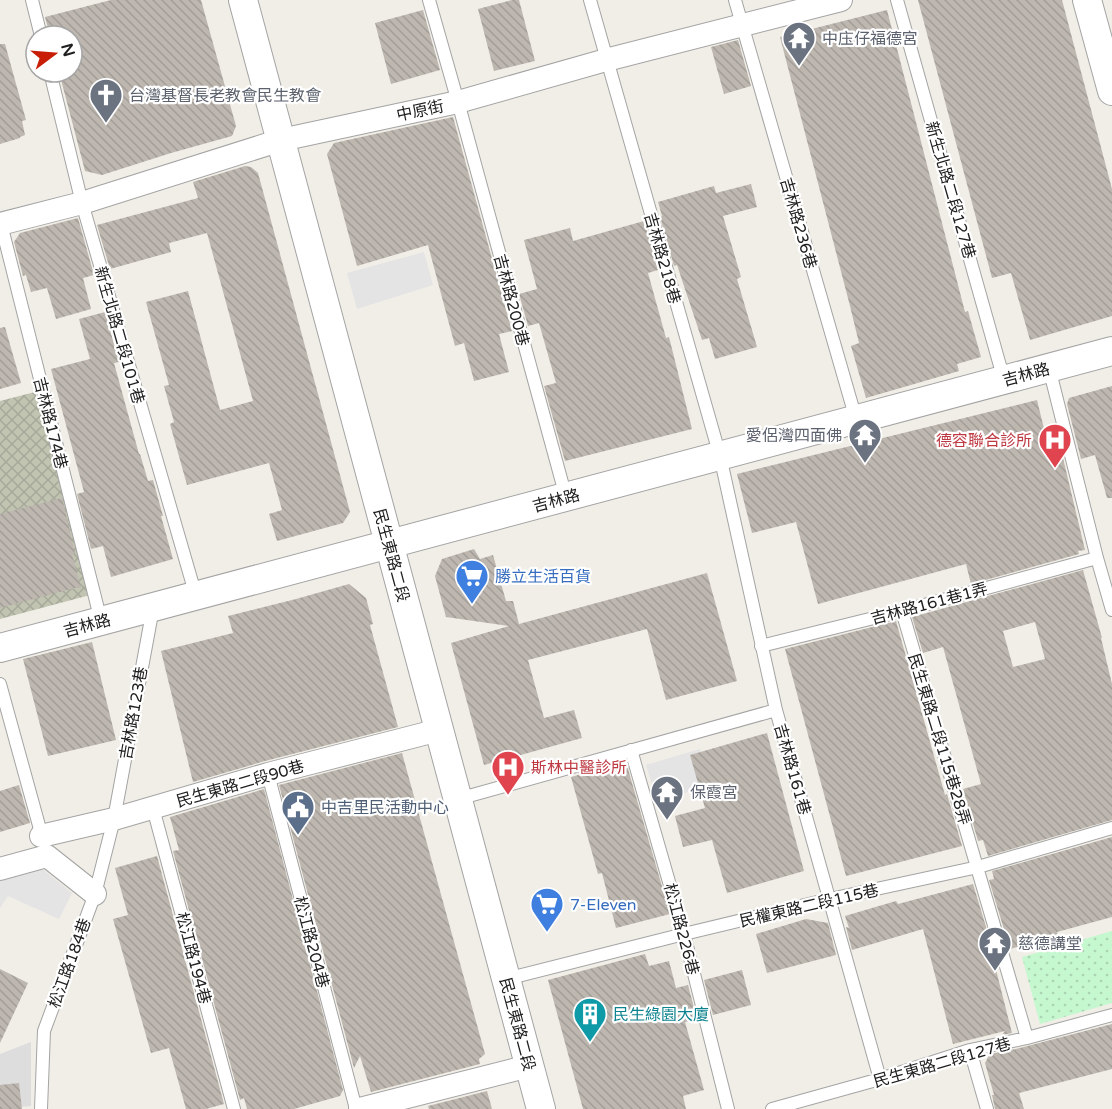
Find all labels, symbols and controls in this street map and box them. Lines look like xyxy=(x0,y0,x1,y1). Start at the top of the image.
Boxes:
temple icon: 中庒仔福德宮 xyxy=(781,20,817,67)
north arrow xyxy=(24,24,84,84)
place label: 中庒仔福德宮 xyxy=(822,29,918,49)
text: N xyxy=(56,41,79,59)
church icon: 台灣基督長老教會民生教會 xyxy=(88,77,124,124)
place label: 台灣基督長老教會民生教會 xyxy=(129,86,321,106)
street label: 中原街 xyxy=(395,96,446,126)
street label: 新生北路二段127巷 xyxy=(921,119,979,261)
street label: 吉林路236巷 xyxy=(775,175,821,271)
street label: 吉林路218巷 xyxy=(639,210,685,306)
street label: 吉林路200巷 xyxy=(489,252,533,348)
street label: 新生北路二段101巷 xyxy=(90,264,148,406)
street label: 吉林路 xyxy=(1000,359,1052,391)
street label: 吉林路174巷 xyxy=(29,375,71,471)
temple icon: 愛侶灣四面佛 xyxy=(847,417,883,464)
hospital icon: 德容聯合診所 xyxy=(1037,422,1073,469)
place label: 愛侶灣四面佛 xyxy=(746,426,842,446)
place label: 德容聯合診所 xyxy=(936,431,1032,451)
street label: 吉林路 xyxy=(530,485,582,517)
street label: 民生東路二段 xyxy=(369,506,413,604)
supermarket icon: 勝立生活百貨 xyxy=(454,558,490,605)
place label: 勝立生活百貨 xyxy=(495,567,591,587)
street label: 吉林路161巷1弄 xyxy=(869,579,990,629)
street label: 吉林路 xyxy=(61,610,113,642)
street label: 民生東路二段115巷28弄 xyxy=(903,651,975,827)
street label: 吉林路123巷 xyxy=(116,665,152,761)
street label: 吉林路161巷 xyxy=(769,721,815,817)
hospital icon: 斯林中醫診所 xyxy=(490,749,526,796)
street label: 民生東路二段90巷 xyxy=(174,756,307,812)
place label: 斯林中醫診所 xyxy=(531,758,627,778)
temple icon: 保霞宮 xyxy=(649,774,685,821)
place label: 保霞宮 xyxy=(690,783,738,803)
public building icon: 中吉里民活動中心 xyxy=(280,789,316,836)
place label: 中吉里民活動中心 xyxy=(321,798,449,818)
street label: 民權東路二段115巷 xyxy=(738,880,881,932)
street label: 松江路226巷 xyxy=(659,881,703,977)
supermarket icon: 7-Eleven xyxy=(529,886,565,933)
street label: 松江路204巷 xyxy=(289,894,333,990)
place label: 7-Eleven xyxy=(570,895,637,915)
street label: 松江路194巷 xyxy=(171,910,215,1006)
street label: 松江路184巷 xyxy=(44,916,95,1011)
temple icon: 慈德講堂 xyxy=(977,925,1013,972)
place label: 慈德講堂 xyxy=(1018,934,1082,954)
street label: 民生東路二段 xyxy=(495,975,539,1073)
building icon: 民生綠園大廈 xyxy=(572,996,608,1043)
place label: 民生綠園大廈 xyxy=(613,1005,709,1025)
street label: 民生東路二段127巷 xyxy=(871,1034,1013,1092)

